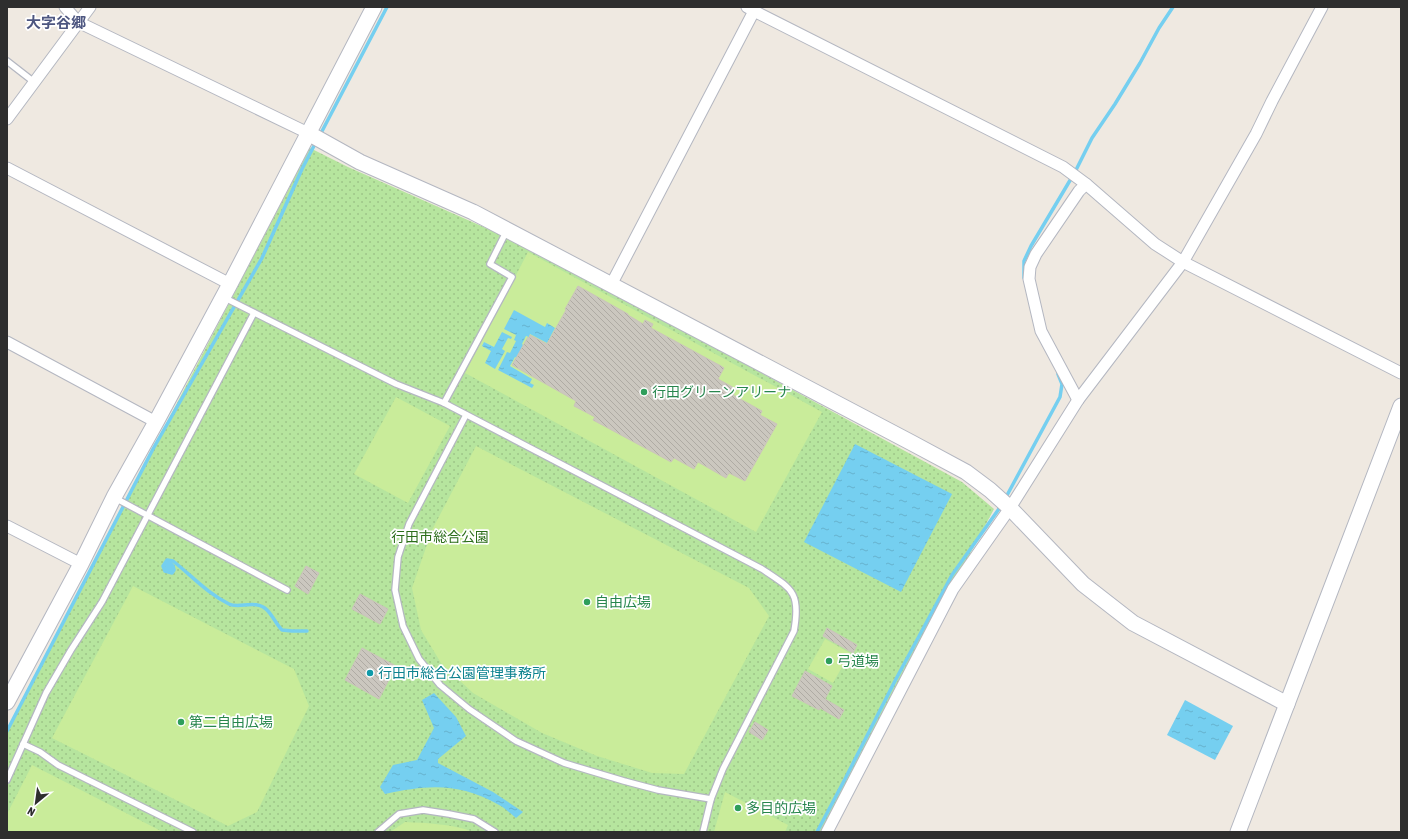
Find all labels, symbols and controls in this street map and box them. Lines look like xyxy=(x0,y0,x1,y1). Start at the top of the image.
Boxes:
district label: 大字谷郷 xyxy=(26,14,86,31)
place label: 行田グリーンアリーナ xyxy=(652,384,791,400)
marker: 行田グリーンアリーナ xyxy=(639,387,649,397)
park label: 行田市総合公園 xyxy=(391,529,489,545)
place label: 自由広場 xyxy=(595,594,651,610)
marker: 自由広場 xyxy=(582,597,592,607)
place label: 弓道場 xyxy=(837,653,879,669)
marker: 弓道場 xyxy=(824,656,834,666)
place label: 行田市総合公園管理事務所 xyxy=(378,665,546,681)
marker: 行田市総合公園管理事務所 xyxy=(365,668,375,678)
place label: 第二自由広場 xyxy=(189,714,273,730)
marker: 第二自由広場 xyxy=(176,717,186,727)
north arrow xyxy=(16,783,56,823)
place label: 多目的広場 xyxy=(746,800,816,816)
marker: 多目的広場 xyxy=(733,803,743,813)
text: N xyxy=(25,805,37,819)

